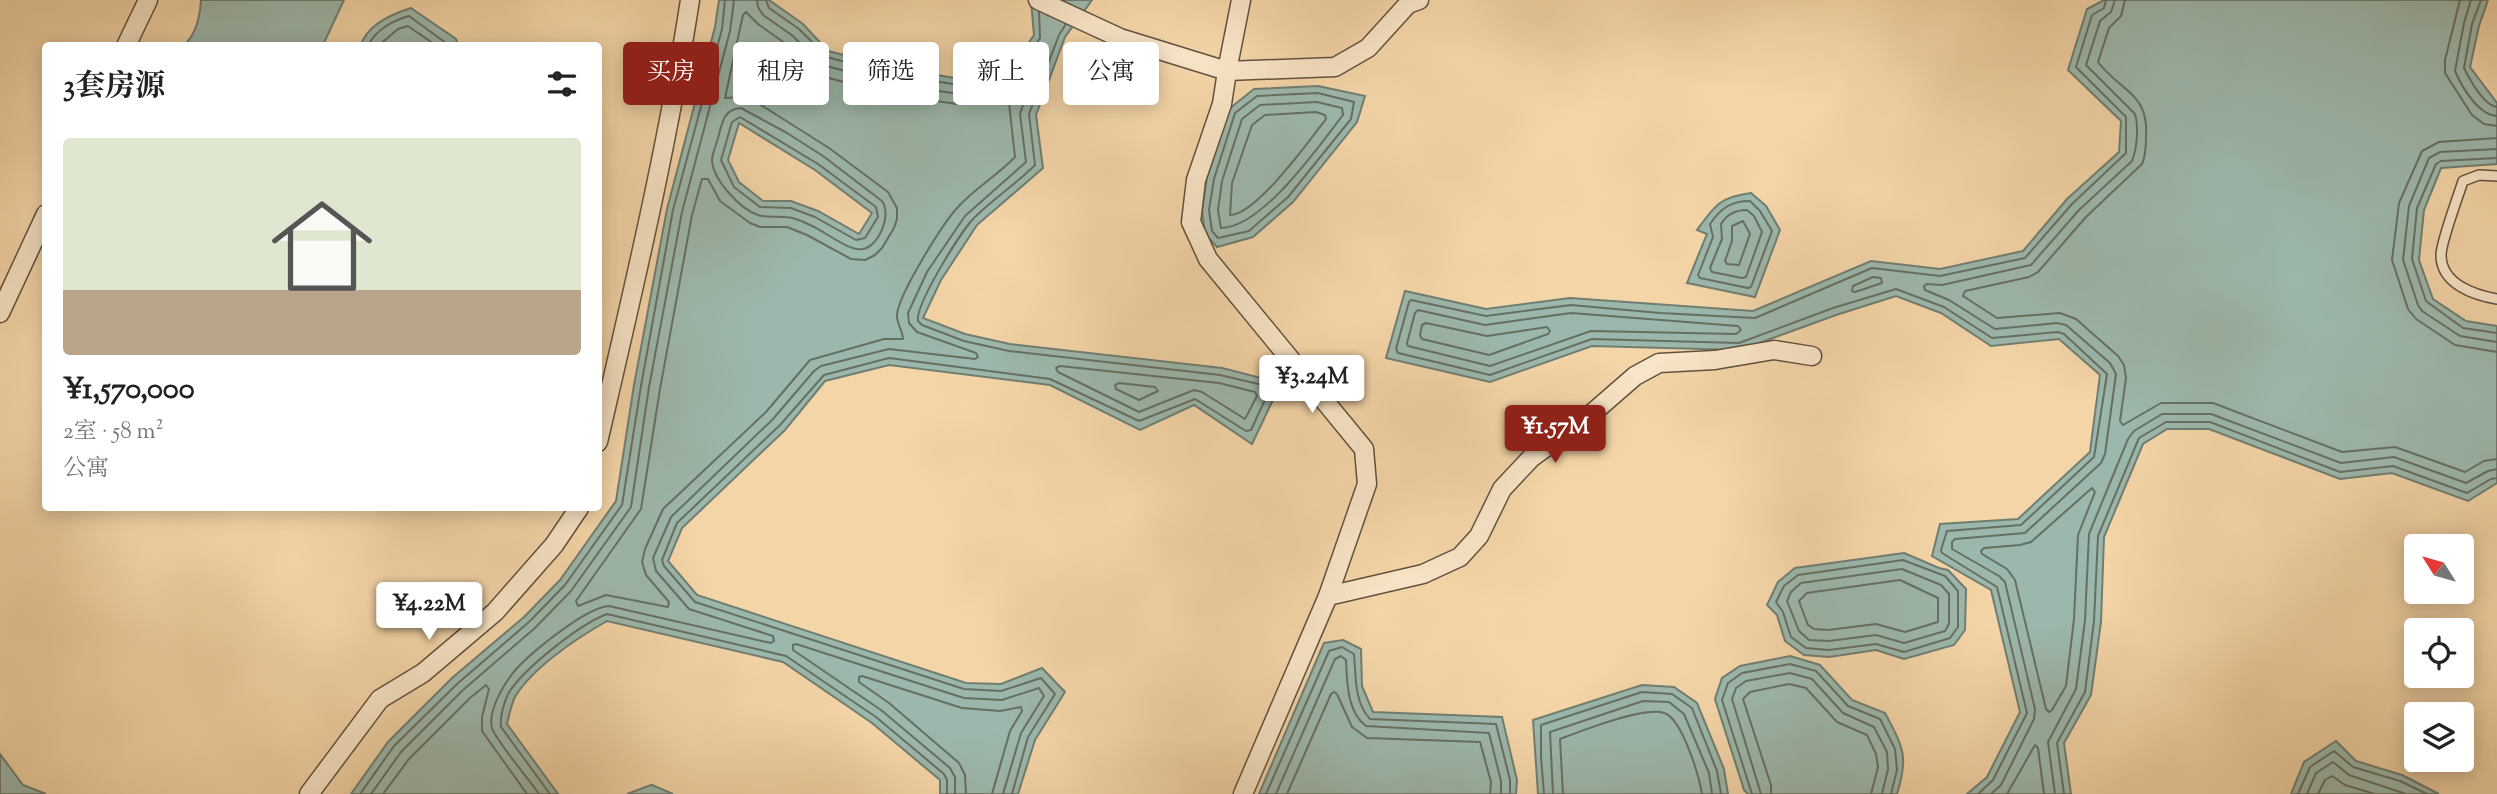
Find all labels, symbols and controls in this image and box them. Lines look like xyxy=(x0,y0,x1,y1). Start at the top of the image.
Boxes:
chip: 买房 xyxy=(623,42,719,105)
chip: 租房 xyxy=(733,42,829,105)
chip: 筛选 xyxy=(843,42,939,105)
chip: 新上 xyxy=(953,42,1049,105)
chip: 公寓 xyxy=(1063,42,1159,105)
icon: filters xyxy=(543,65,581,103)
text: 3套房源 xyxy=(63,66,165,109)
icon: home xyxy=(259,183,385,309)
pin: ¥3.24M xyxy=(1255,356,1369,415)
text: ¥3.24M xyxy=(1275,361,1349,394)
text: ¥1,570,000 xyxy=(63,369,195,412)
pin: ¥1.57M xyxy=(1498,406,1612,465)
text: ¥1.57M xyxy=(1521,411,1589,444)
text: 2室 · 58 m² xyxy=(63,416,163,449)
text: 公寓 xyxy=(63,453,109,486)
north arrow xyxy=(2404,534,2474,604)
map controls xyxy=(2404,534,2474,772)
pin: ¥4.22M xyxy=(372,582,486,642)
text: ¥4.22M xyxy=(392,588,466,621)
button: locate xyxy=(2404,618,2474,688)
button: layers xyxy=(2404,702,2474,772)

